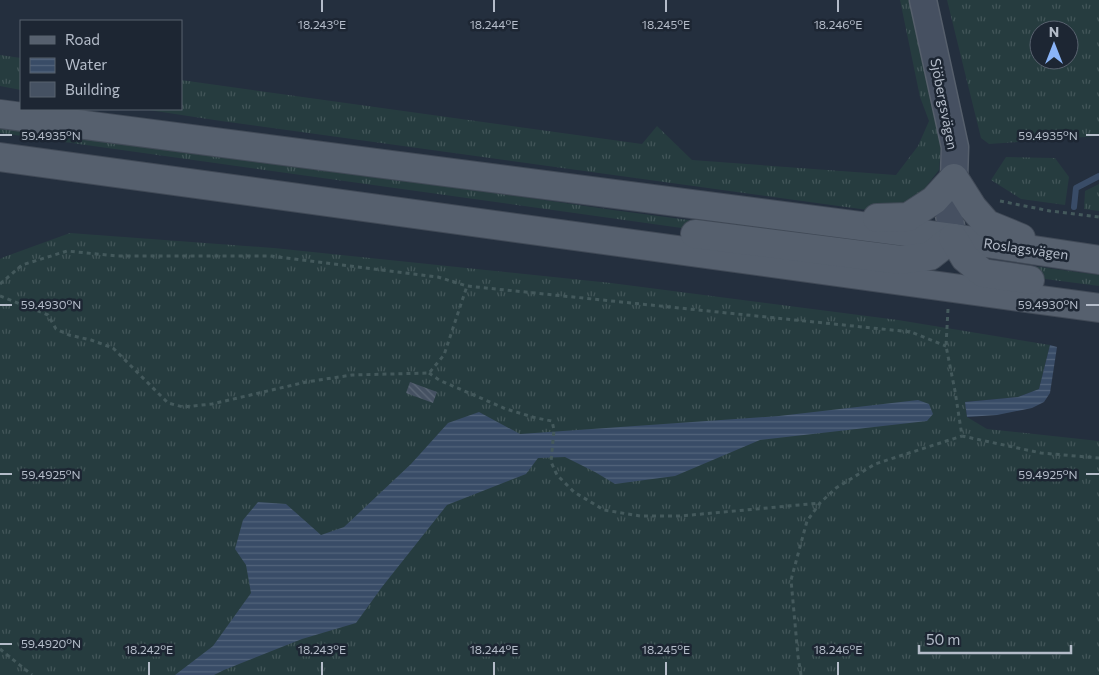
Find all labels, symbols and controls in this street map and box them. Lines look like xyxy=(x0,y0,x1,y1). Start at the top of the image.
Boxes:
text: 18.243°E xyxy=(298,17,346,31)
text: 18.244°E xyxy=(470,17,518,31)
text: 18.245°E xyxy=(642,17,690,31)
text: 18.246°E xyxy=(814,17,862,31)
legend xyxy=(20,20,182,110)
north arrow xyxy=(1029,20,1079,70)
text: N xyxy=(1049,23,1059,40)
text: Road xyxy=(65,30,100,48)
text: Water xyxy=(65,55,107,73)
street label: Sjöbergsvägen xyxy=(927,57,962,151)
text: Building xyxy=(65,80,120,98)
text: 59.4935°N xyxy=(21,128,81,142)
text: 59.4935°N xyxy=(1018,128,1078,142)
street label: Roslagsvägen xyxy=(983,234,1070,263)
text: 59.4930°N xyxy=(21,297,81,311)
text: 59.4930°N xyxy=(1018,297,1078,311)
text: 59.4925°N xyxy=(21,467,81,481)
text: 59.4925°N xyxy=(1018,467,1078,481)
scale bar xyxy=(919,622,1072,654)
text: 50 m xyxy=(926,630,960,648)
text: 59.4920°N xyxy=(21,636,81,650)
text: 18.242°E xyxy=(125,642,173,656)
text: 18.243°E xyxy=(298,642,346,656)
text: 18.244°E xyxy=(470,642,518,656)
text: 18.245°E xyxy=(642,642,690,656)
text: 18.246°E xyxy=(814,642,862,656)

